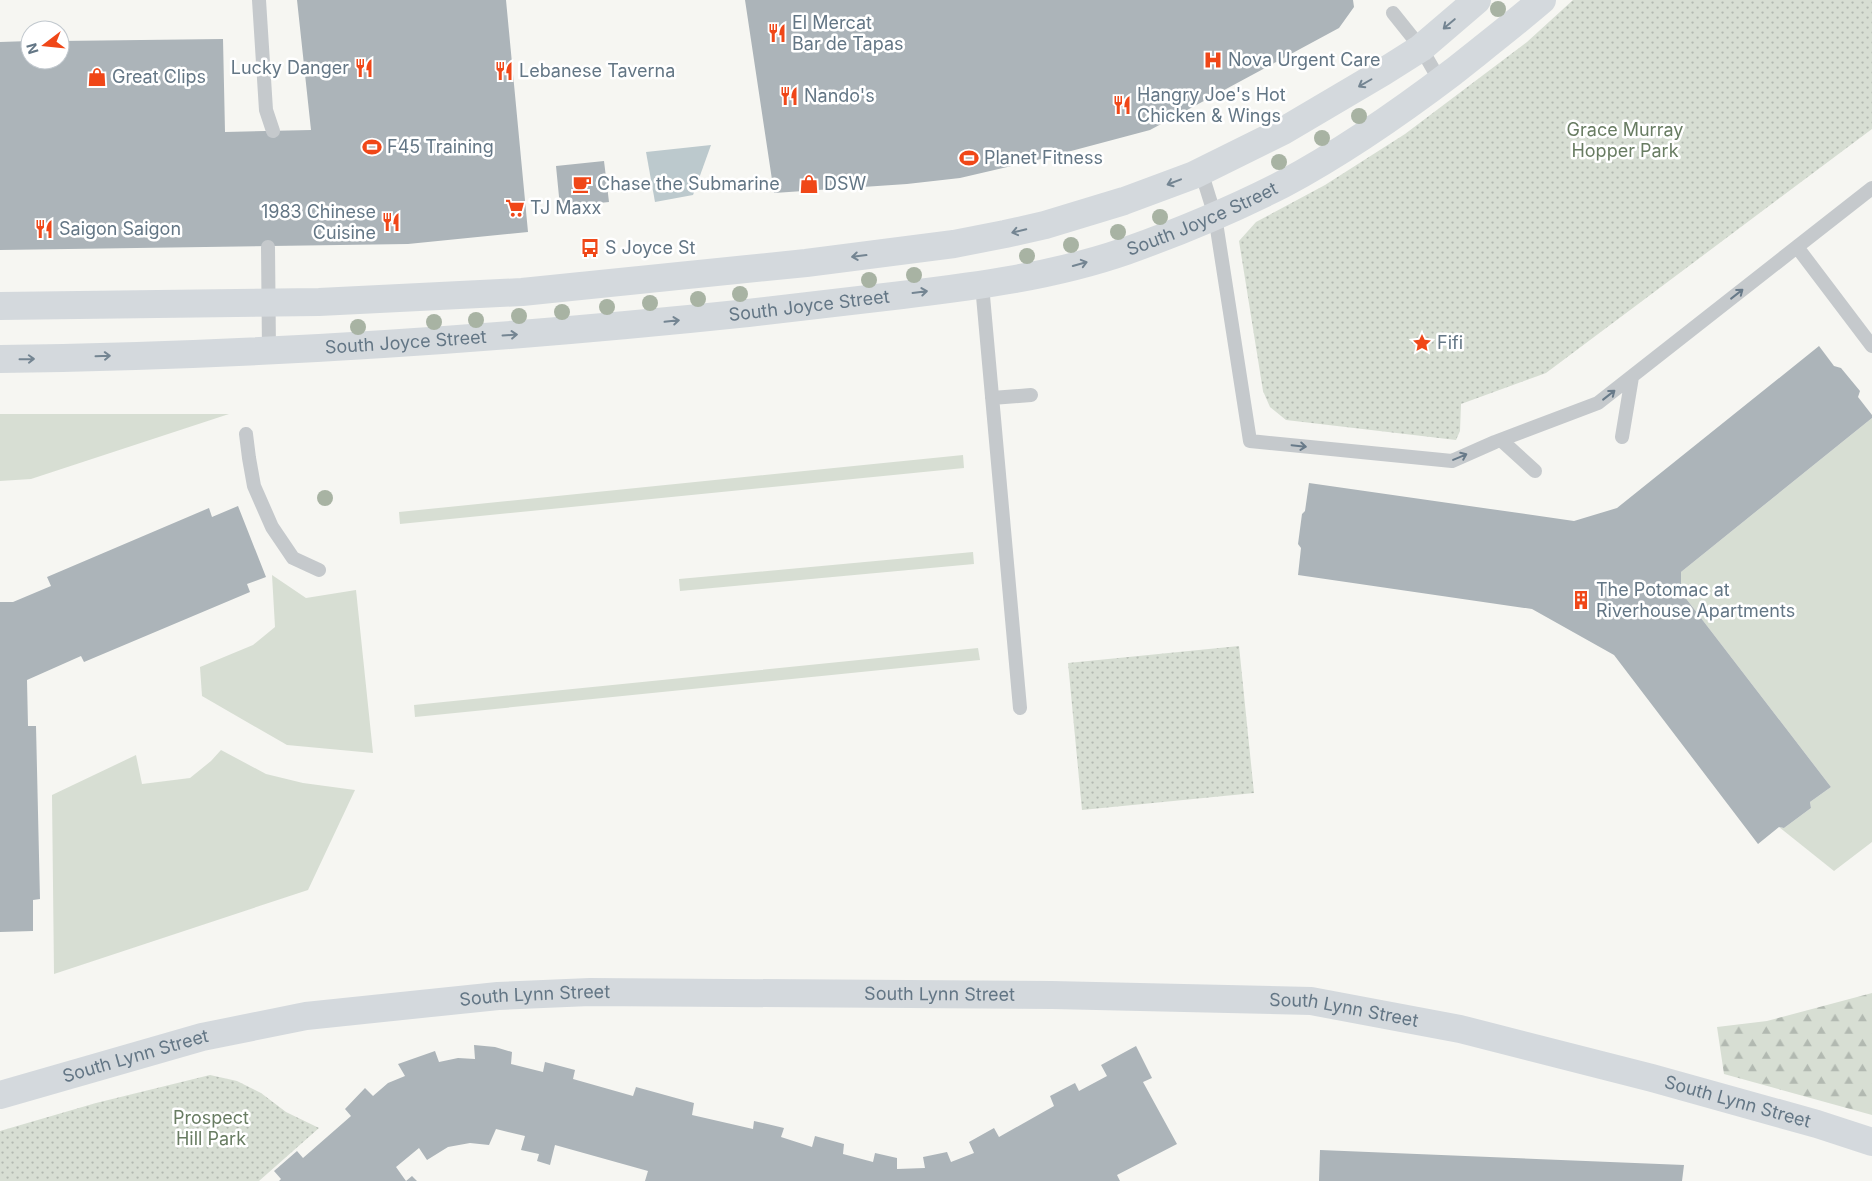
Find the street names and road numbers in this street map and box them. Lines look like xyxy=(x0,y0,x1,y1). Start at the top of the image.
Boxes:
street label: South Joyce Street xyxy=(1124,177,1281,260)
street label: South Joyce Street xyxy=(727,286,891,325)
street label: South Joyce Street xyxy=(324,326,487,358)
street label: South Lynn Street xyxy=(458,981,610,1010)
street label: South Lynn Street xyxy=(864,983,1015,1005)
street label: South Lynn Street xyxy=(1269,989,1420,1031)
street label: South Lynn Street xyxy=(60,1025,210,1087)
street label: South Lynn Street xyxy=(1662,1071,1813,1132)

